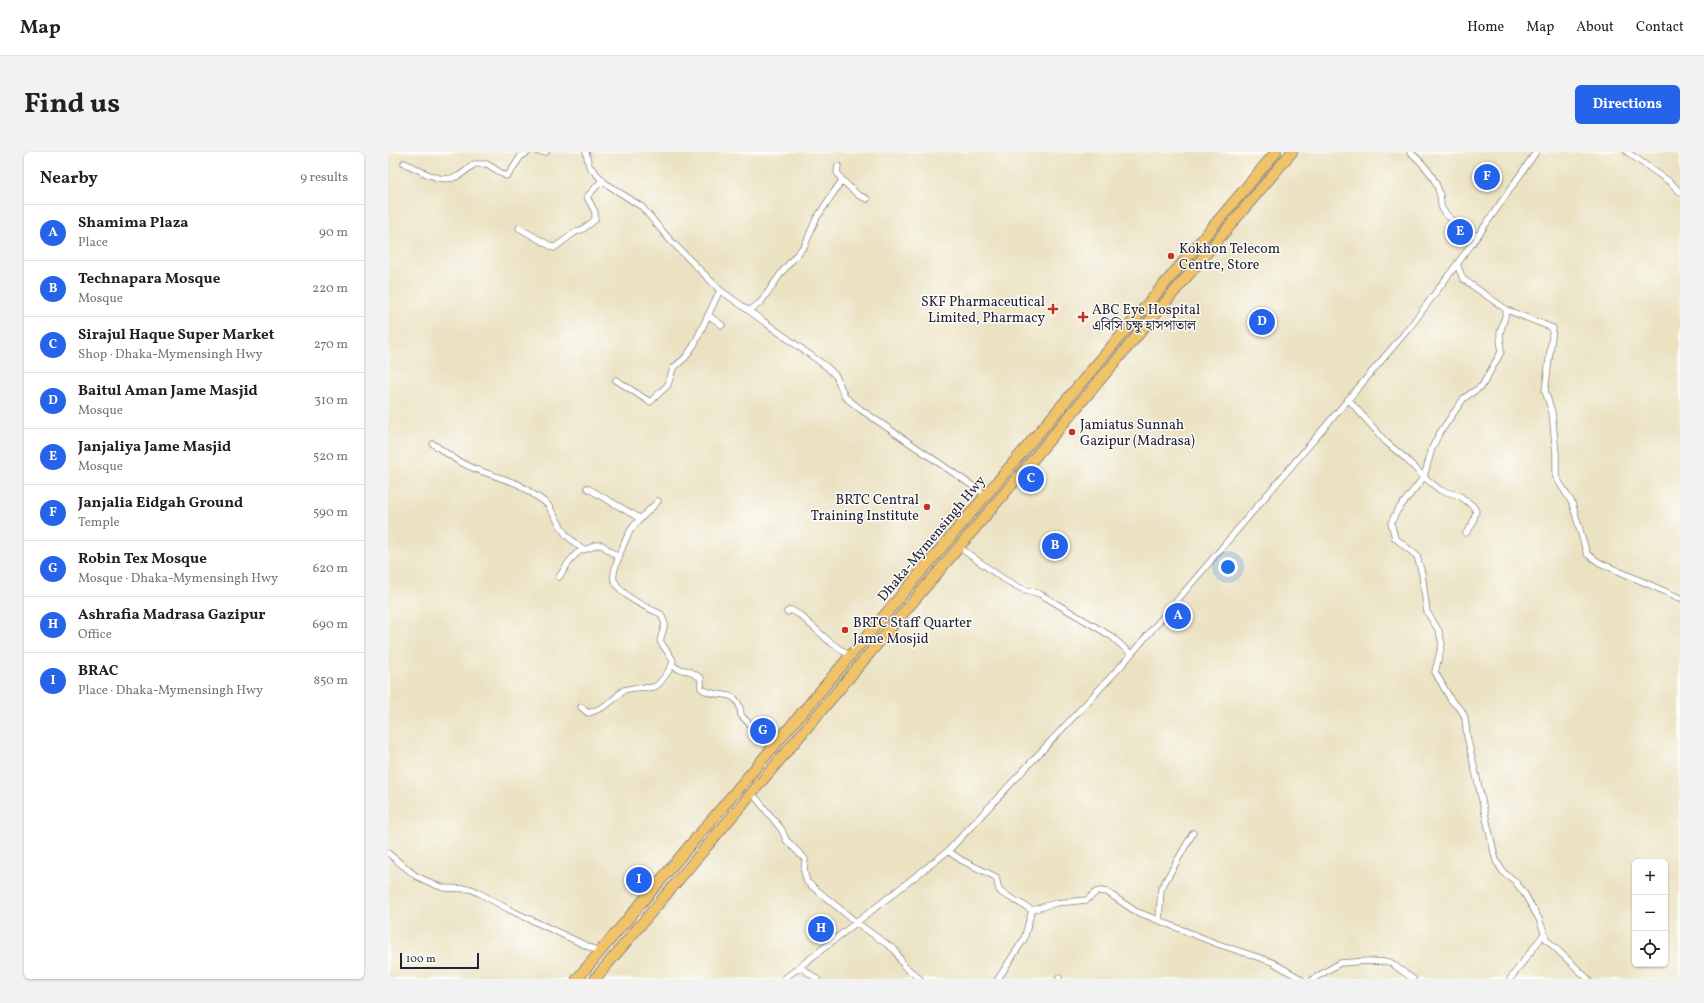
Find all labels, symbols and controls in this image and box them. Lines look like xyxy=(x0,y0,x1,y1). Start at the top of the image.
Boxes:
text: Map xyxy=(20,15,61,41)
text: Home xyxy=(1467,18,1504,37)
text: Map xyxy=(1526,18,1554,37)
text: About xyxy=(1576,18,1614,37)
text: Contact xyxy=(1636,18,1684,37)
text: Find us xyxy=(24,85,120,124)
button: Directions xyxy=(1575,85,1680,124)
pin: F xyxy=(1474,162,1500,192)
text: Nearby xyxy=(40,167,98,190)
text: 9 results xyxy=(300,169,348,187)
text: Shamima Plaza xyxy=(78,213,189,234)
pin: E xyxy=(1447,217,1473,247)
text: A xyxy=(48,224,58,242)
text: 90 m xyxy=(319,224,348,242)
text: Place xyxy=(78,234,108,252)
place label: Kokhon Telecom Centre, Store xyxy=(1179,240,1280,275)
marker: Kokhon Telecom Centre, Store xyxy=(1166,251,1176,261)
text: Technapara Mosque xyxy=(78,269,220,290)
text: B xyxy=(49,280,57,298)
text: 220 m xyxy=(312,280,348,298)
text: Mosque xyxy=(78,290,123,308)
place label: SKF Pharmaceutical Limited, Pharmacy xyxy=(921,293,1045,328)
place label: ABC Eye Hospital এবিসি চক্ষু হাসপাতাল xyxy=(1092,301,1200,336)
marker: SKF Pharmaceutical Limited, Pharmacy xyxy=(1048,304,1058,314)
pin: D xyxy=(1249,307,1275,337)
marker: ABC Eye Hospital এবিসি চক্ষু হাসপাতাল xyxy=(1077,311,1089,323)
text: Sirajul Haque Super Market xyxy=(78,325,274,346)
text: C xyxy=(49,336,57,354)
text: 270 m xyxy=(314,336,348,354)
text: Shop · Dhaka-Mymensingh Hwy xyxy=(78,346,263,364)
text: Baitul Aman Jame Masjid xyxy=(78,381,258,402)
text: D xyxy=(48,392,58,410)
text: 310 m xyxy=(314,392,348,410)
text: Mosque xyxy=(78,402,123,420)
place label: Jamiatus Sunnah Gazipur (Madrasa) xyxy=(1080,416,1195,451)
marker: Jamiatus Sunnah Gazipur (Madrasa) xyxy=(1067,427,1077,437)
text: Janjaliya Jame Masjid xyxy=(78,437,231,458)
text: E xyxy=(49,448,57,466)
text: 520 m xyxy=(313,448,348,466)
text: Mosque xyxy=(78,458,123,476)
pin: C xyxy=(1018,464,1044,494)
street label: Dhaka-Mymensingh Hwy xyxy=(874,472,991,606)
place label: BRTC Central Training Institute xyxy=(811,491,919,526)
text: Janjalia Eidgah Ground xyxy=(78,493,243,514)
marker: BRTC Central Training Institute xyxy=(922,502,932,512)
text: F xyxy=(49,504,57,522)
text: 590 m xyxy=(313,504,348,522)
text: Temple xyxy=(78,514,120,532)
pin: B xyxy=(1042,531,1068,561)
text: Robin Tex Mosque xyxy=(78,549,207,570)
your location xyxy=(1218,557,1238,577)
text: G xyxy=(48,560,58,578)
text: 620 m xyxy=(313,560,348,578)
text: Mosque · Dhaka-Mymensingh Hwy xyxy=(78,570,278,588)
pin: A xyxy=(1165,601,1191,631)
text: Ashrafia Madrasa Gazipur xyxy=(78,605,265,626)
place label: BRTC Staff Quarter Jame Mosjid xyxy=(853,614,972,649)
text: H xyxy=(48,616,58,634)
text: 690 m xyxy=(312,616,348,634)
marker: BRTC Staff Quarter Jame Mosjid xyxy=(840,625,850,635)
text: Office xyxy=(78,626,112,644)
text: BRAC xyxy=(78,661,118,682)
text: I xyxy=(51,672,55,690)
text: 850 m xyxy=(314,672,348,690)
text: Place · Dhaka-Mymensingh Hwy xyxy=(78,682,263,700)
pin: G xyxy=(750,716,776,746)
map controls xyxy=(1632,859,1668,967)
button: + xyxy=(1632,859,1668,895)
pin: I xyxy=(626,865,652,895)
button: − xyxy=(1632,895,1668,931)
pin: H xyxy=(808,914,834,944)
button: locate xyxy=(1632,931,1668,967)
scale bar xyxy=(400,951,479,970)
text: 100 m xyxy=(406,952,436,967)

